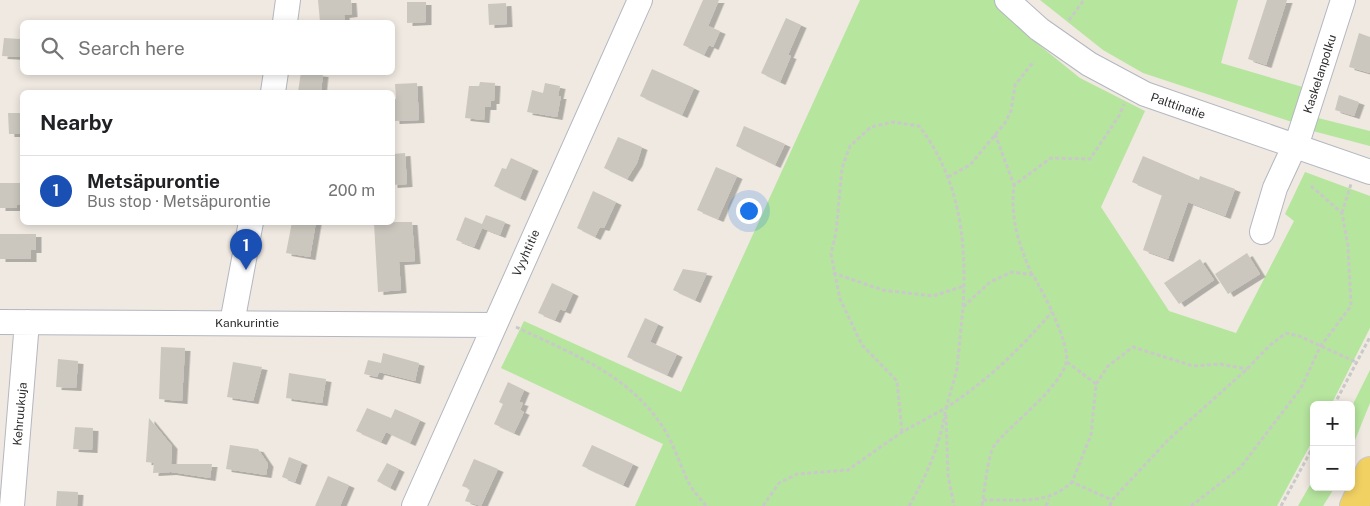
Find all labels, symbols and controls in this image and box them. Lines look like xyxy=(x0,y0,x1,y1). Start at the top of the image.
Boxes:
search box xyxy=(20,20,395,75)
street label: Kaskelanpolku xyxy=(1301,33,1339,115)
icon: search xyxy=(38,34,66,62)
text: Search here xyxy=(78,37,185,59)
street label: Palttinatie xyxy=(1149,90,1207,122)
text: Nearby xyxy=(40,110,113,135)
text: Metsäpurontie xyxy=(87,170,220,192)
text: 1 xyxy=(53,181,59,200)
text: 200 m xyxy=(328,181,375,200)
text: Bus stop · Metsäpurontie xyxy=(87,192,271,211)
your location xyxy=(736,198,762,224)
street label: Vyyhtitie xyxy=(509,227,543,279)
pin: 1 xyxy=(230,229,262,270)
street label: Kankurintie xyxy=(215,316,279,330)
street label: Kehruukuja xyxy=(10,382,30,446)
map controls xyxy=(1310,401,1355,491)
button: + xyxy=(1310,401,1355,446)
button: − xyxy=(1310,446,1355,491)

